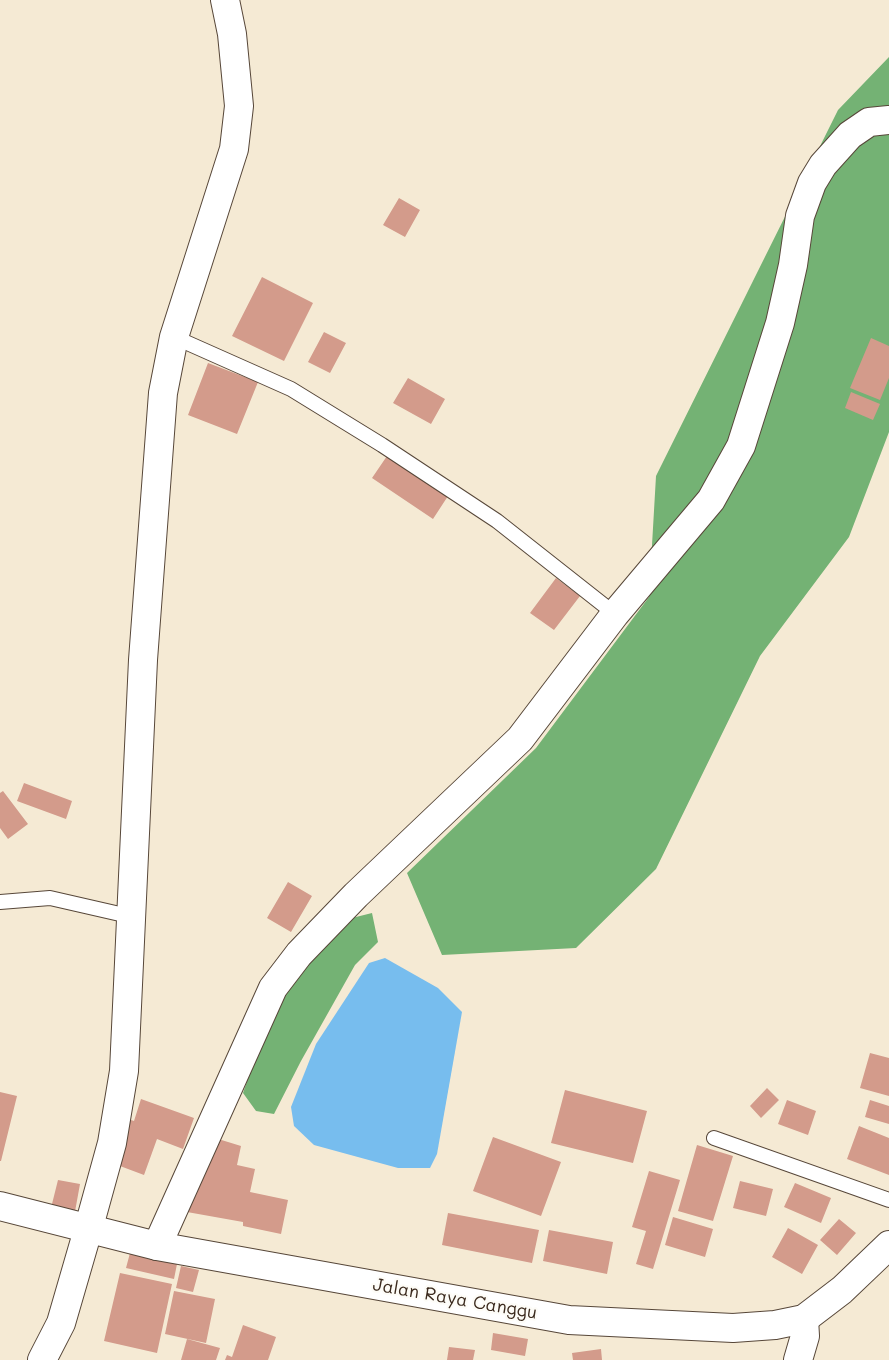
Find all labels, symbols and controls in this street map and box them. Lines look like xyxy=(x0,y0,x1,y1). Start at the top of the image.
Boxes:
street label: Jalan Raya Canggu xyxy=(371,1274,539,1324)

